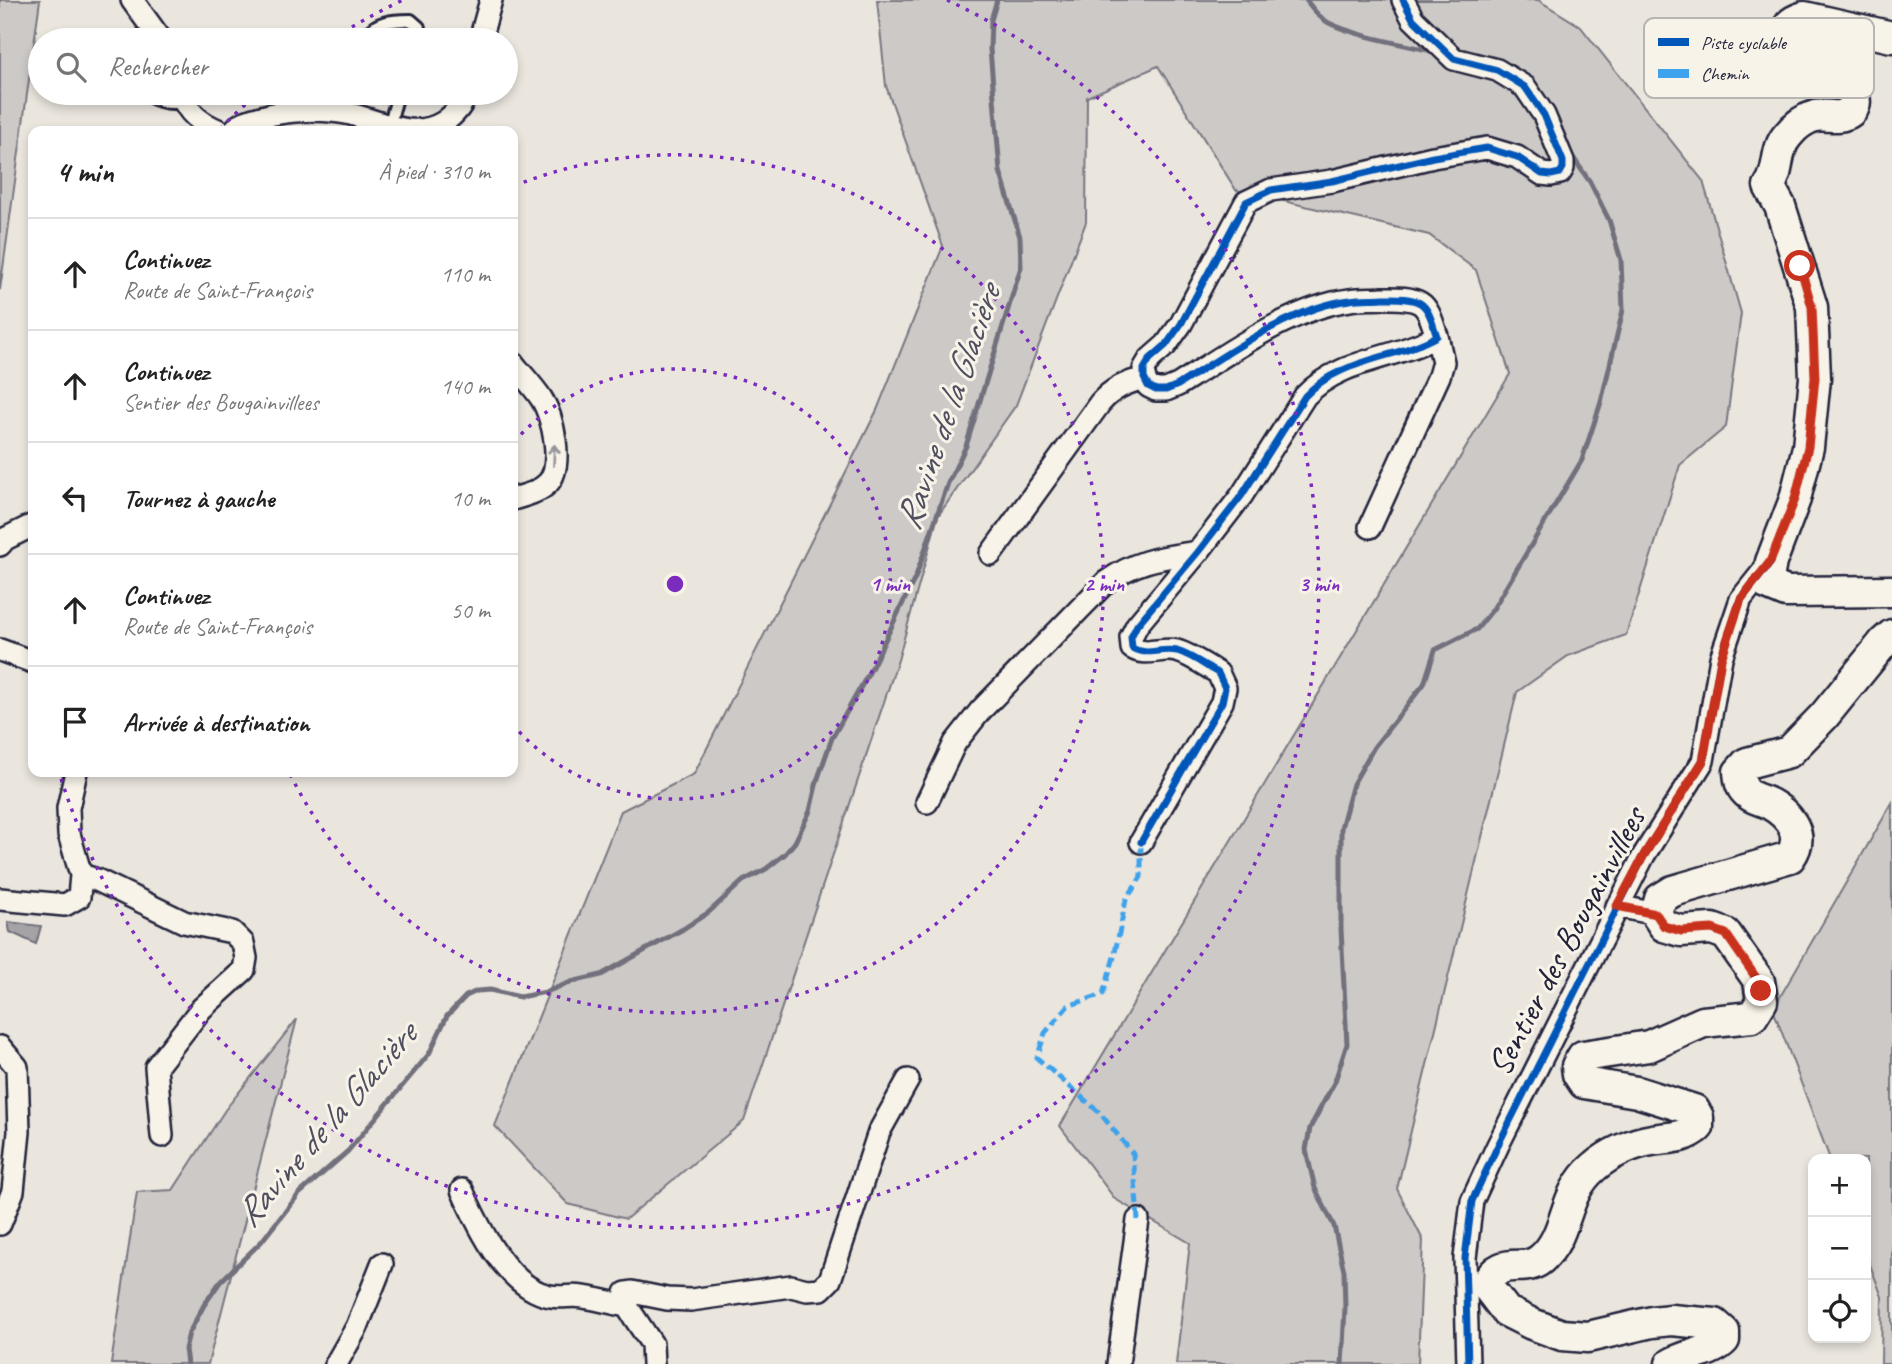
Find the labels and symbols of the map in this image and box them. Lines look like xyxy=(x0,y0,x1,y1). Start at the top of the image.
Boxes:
legend xyxy=(1644,18,1874,98)
text: Piste cyclable xyxy=(1701,31,1788,55)
text: Chemin xyxy=(1701,62,1750,86)
route start xyxy=(1784,250,1815,281)
water label: Ravine de la Glacière xyxy=(884,273,1013,535)
one-way arrow xyxy=(548,444,561,467)
text: 1 min xyxy=(870,571,910,597)
text: 2 min xyxy=(1084,571,1124,597)
text: 3 min xyxy=(1299,571,1339,597)
centre of rings xyxy=(663,572,687,596)
street label: Sentier des Bougainvillees xyxy=(1477,797,1658,1083)
route end xyxy=(1745,975,1776,1006)
water label: Ravine de la Glacière xyxy=(224,1008,431,1236)

